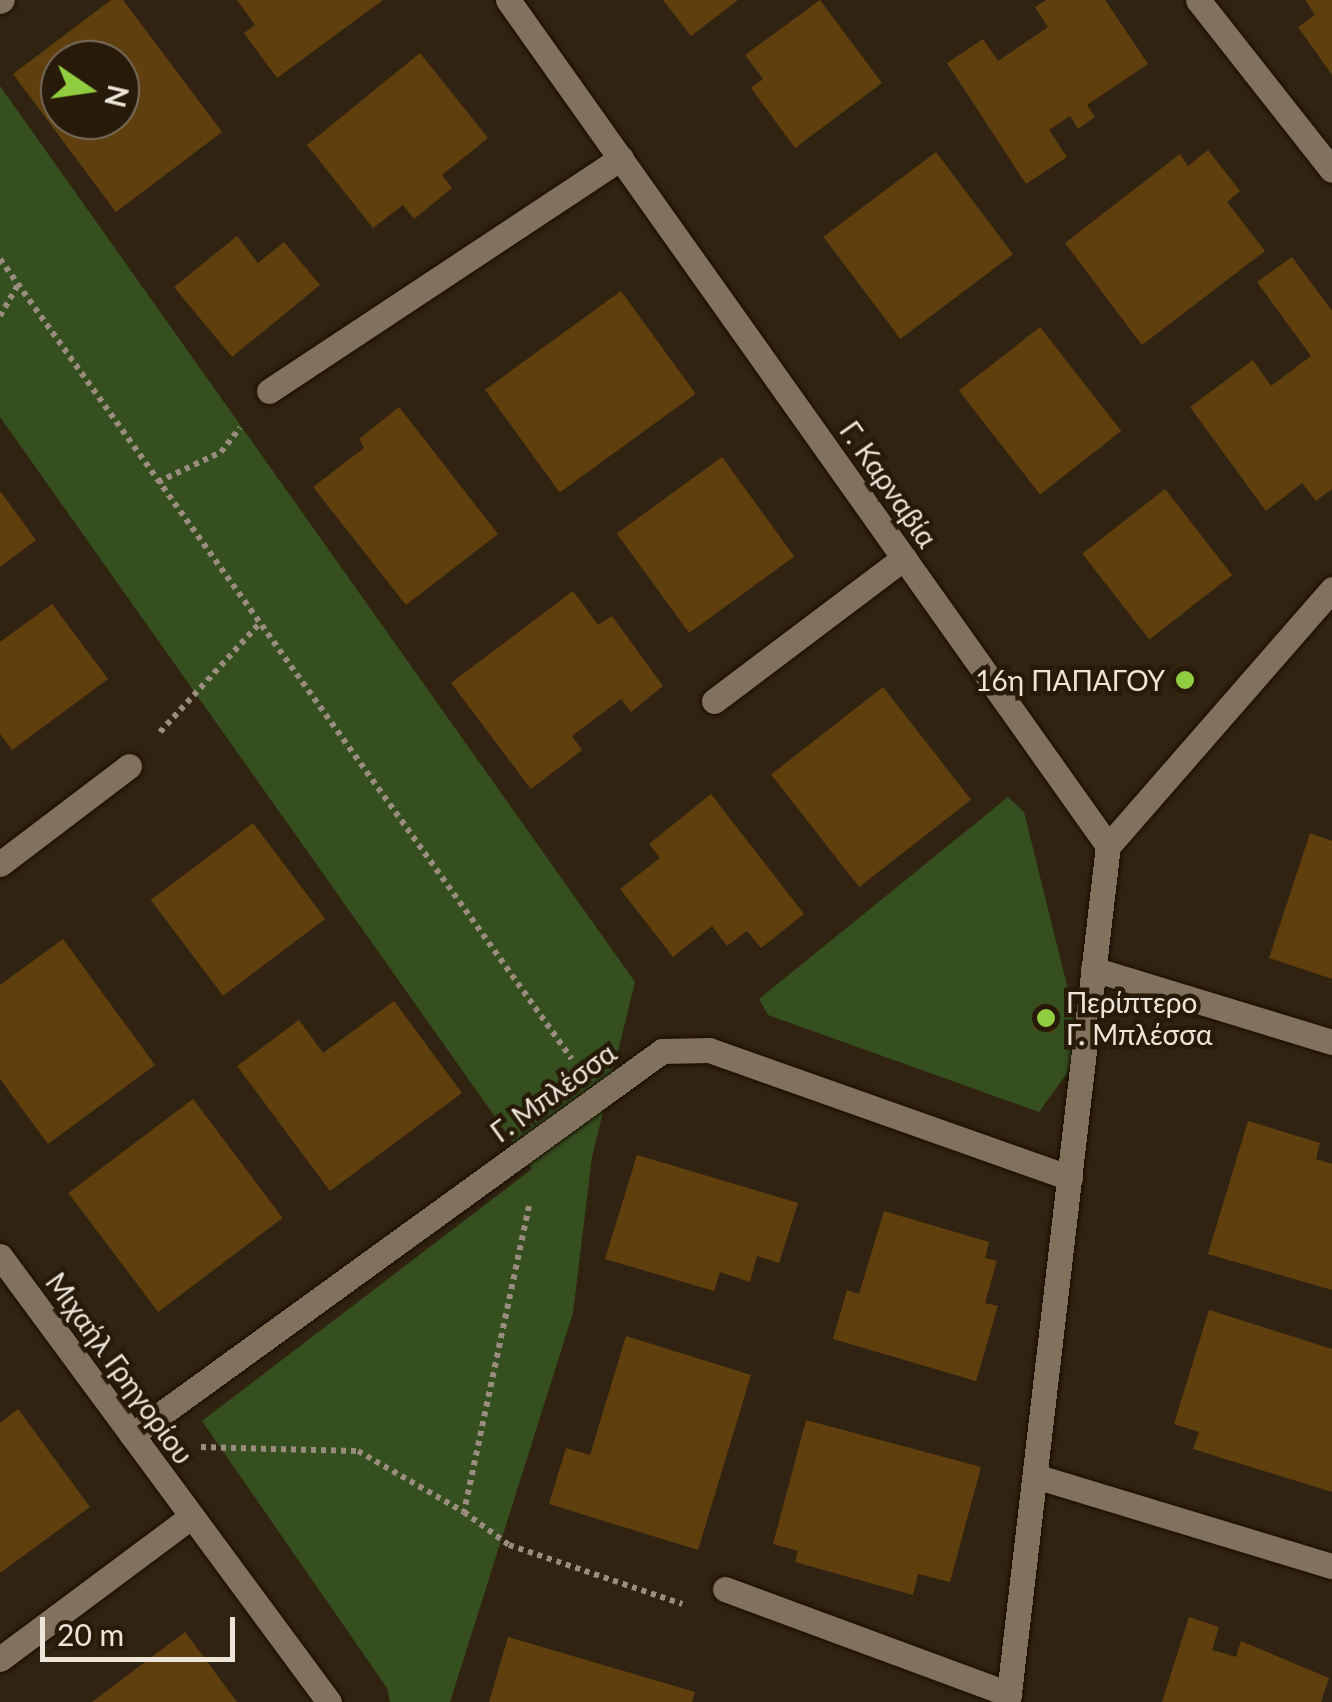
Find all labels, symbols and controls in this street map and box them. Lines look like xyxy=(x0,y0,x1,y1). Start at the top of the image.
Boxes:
north arrow xyxy=(40,40,140,140)
text: N xyxy=(98,82,136,111)
street label: Γ. Καρναβία xyxy=(833,415,945,553)
place label: 16η ΠΑΠΑΓΟΥ xyxy=(975,663,1165,697)
marker: 16η ΠΑΠΑΓΟΥ xyxy=(1174,669,1196,691)
place label: Περίπτερο Γ. Μπλέσσα xyxy=(1066,985,1213,1051)
marker: Περίπτερο Γ. Μπλέσσα xyxy=(1035,1007,1057,1029)
street label: Γ. Μπλέσσα xyxy=(484,1035,622,1149)
street label: Μιχαήλ Γρηγορίου xyxy=(39,1266,201,1470)
scale bar xyxy=(45,1597,240,1659)
text: 20 m xyxy=(57,1616,124,1652)

